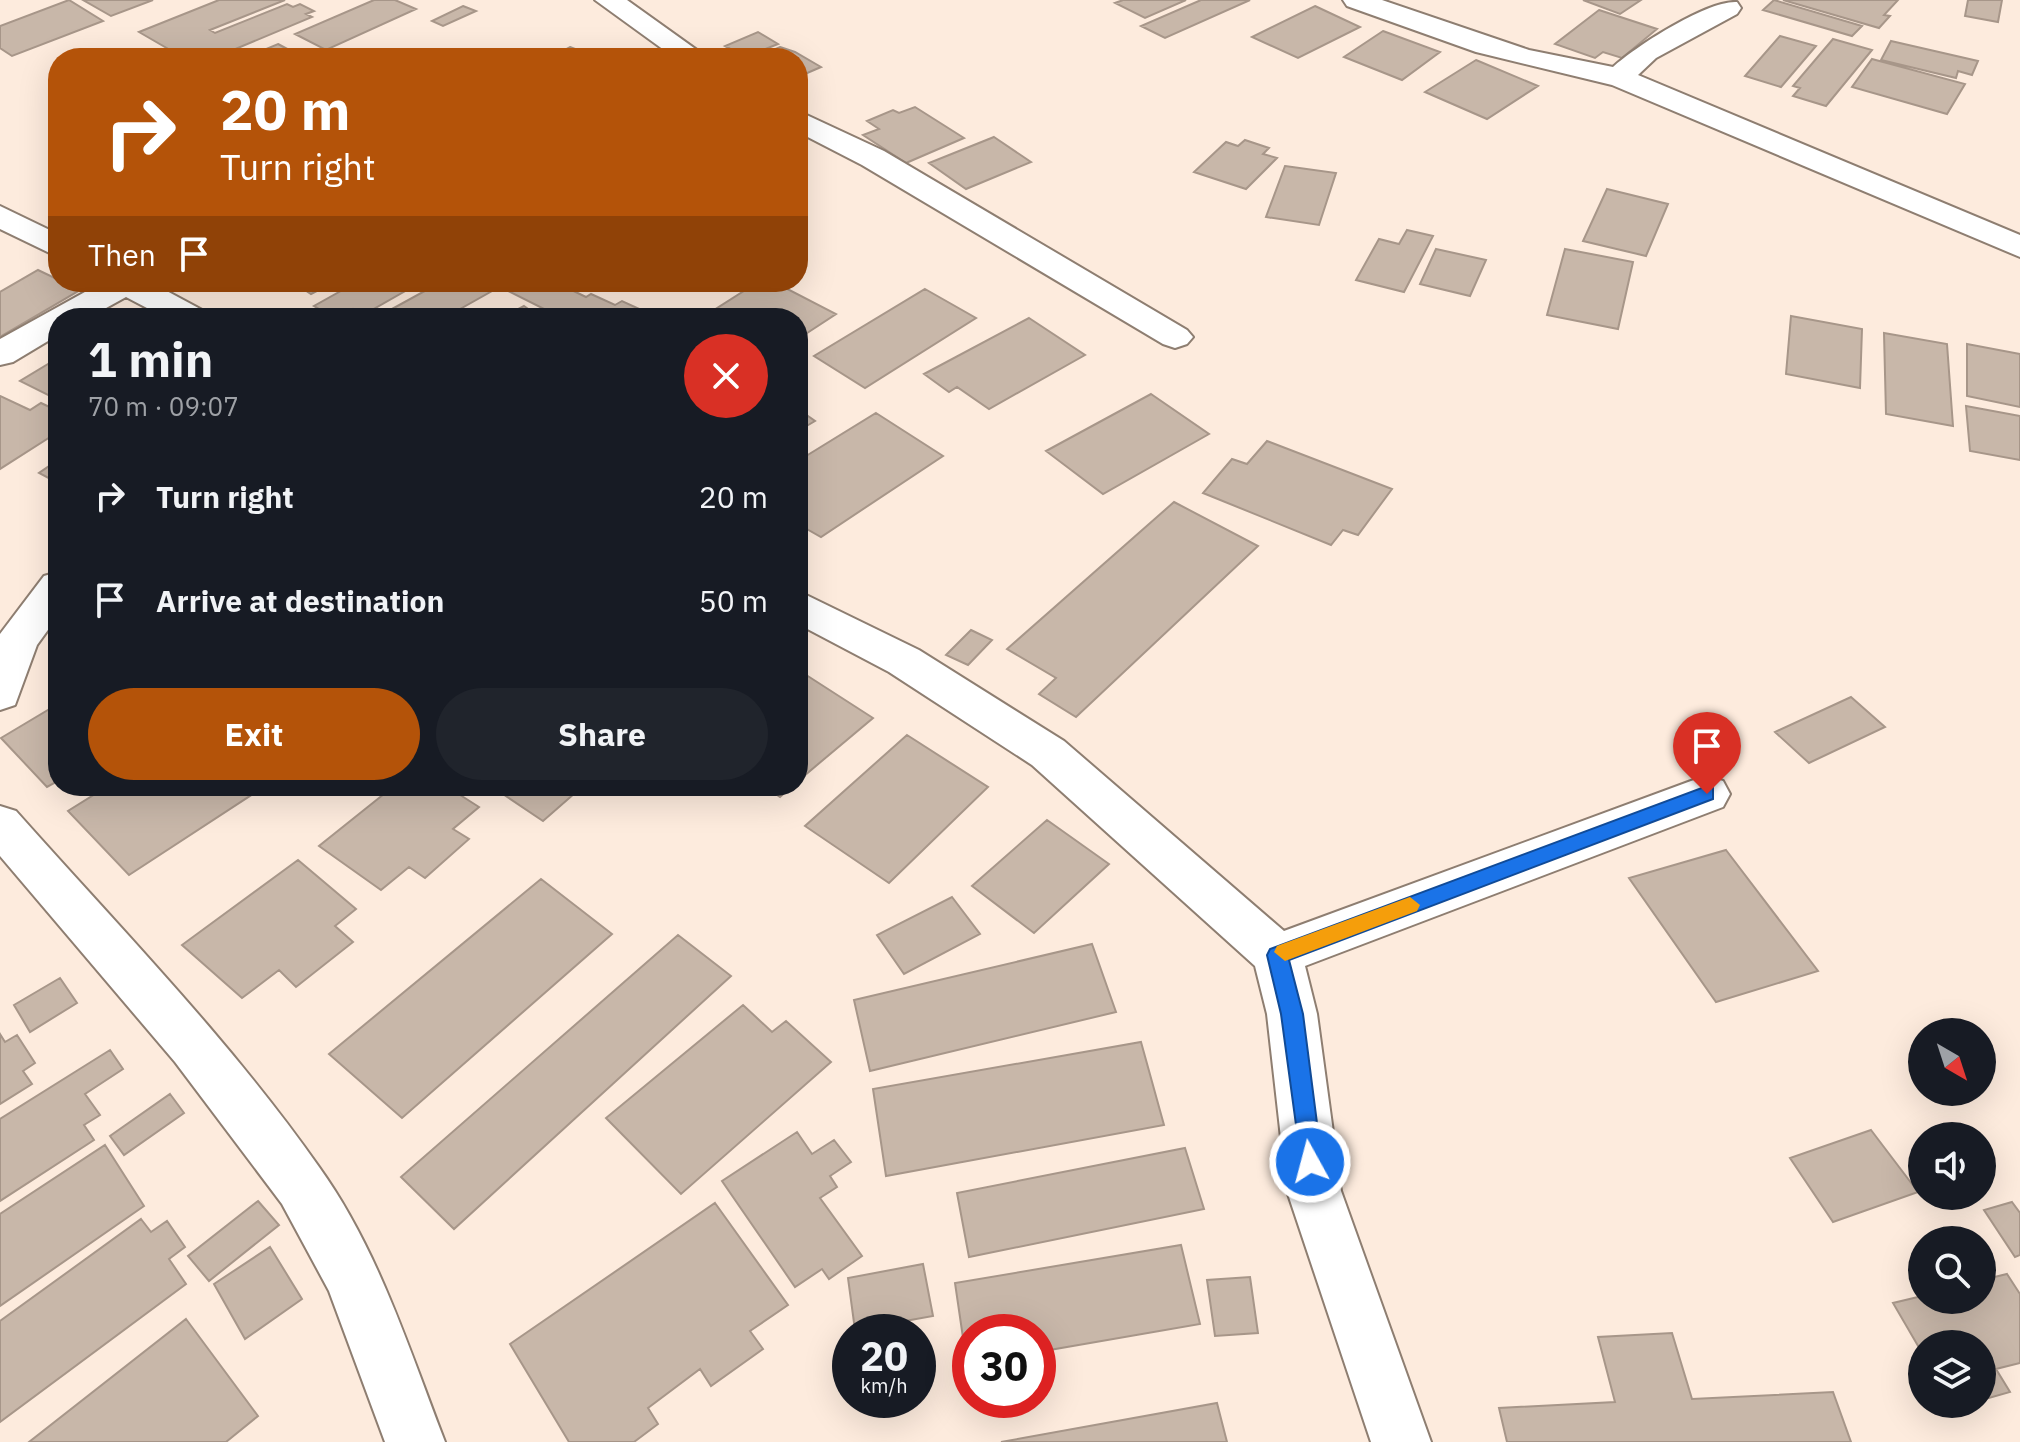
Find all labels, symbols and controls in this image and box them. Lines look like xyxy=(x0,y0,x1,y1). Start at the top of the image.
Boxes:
text: 20 m xyxy=(220,73,350,145)
icon: right xyxy=(88,80,192,184)
text: Turn right xyxy=(220,143,376,190)
icon: arrive xyxy=(172,232,216,276)
text: Then xyxy=(88,235,156,274)
text: 1 min xyxy=(88,328,213,390)
button: close xyxy=(684,334,768,418)
text: 70 m · 09:07 xyxy=(88,389,239,423)
icon: right xyxy=(88,474,132,518)
text: Turn right xyxy=(156,477,294,516)
text: 20 m xyxy=(699,477,768,516)
icon: arrive xyxy=(88,578,132,622)
text: Arrive at destination xyxy=(156,581,444,620)
text: 50 m xyxy=(699,581,768,620)
button: Exit xyxy=(88,688,420,780)
button: Share xyxy=(436,688,768,780)
pin xyxy=(1673,712,1741,794)
icon: arrive xyxy=(1685,724,1729,768)
north arrow xyxy=(1908,1018,1996,1106)
map controls xyxy=(1908,1018,1996,1418)
position arrow xyxy=(1268,1120,1352,1204)
button: sound xyxy=(1908,1122,1996,1210)
button: search xyxy=(1908,1226,1996,1314)
speed limit sign: 30 xyxy=(952,1314,1056,1418)
text: 20 xyxy=(860,1330,908,1382)
button: layers xyxy=(1908,1330,1996,1418)
text: km/h xyxy=(860,1372,908,1399)

